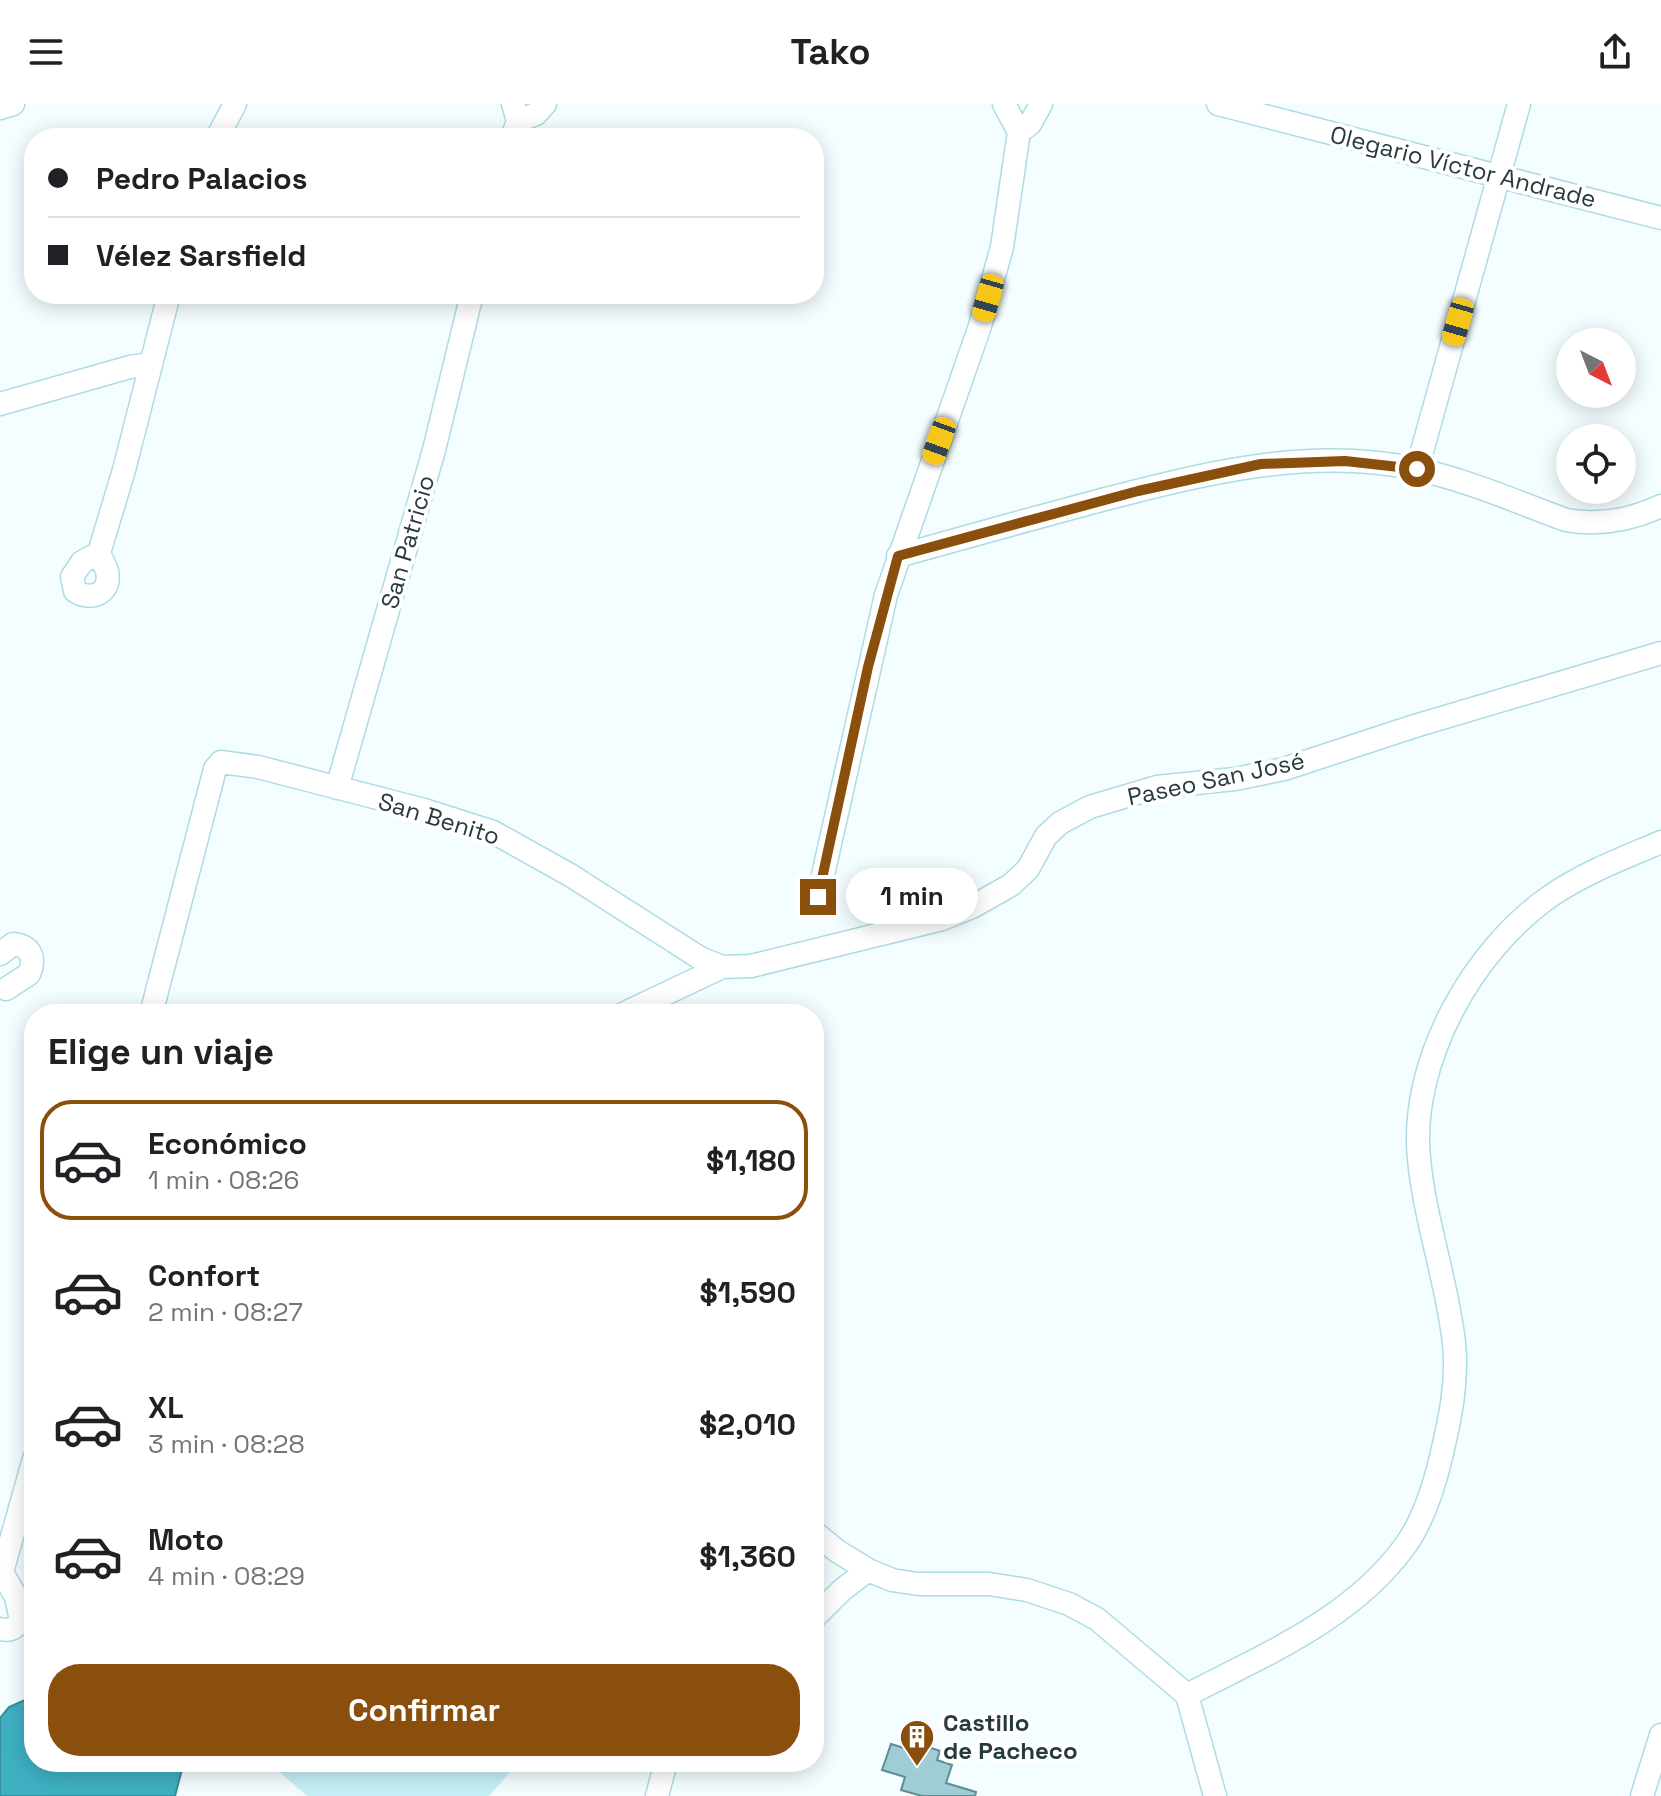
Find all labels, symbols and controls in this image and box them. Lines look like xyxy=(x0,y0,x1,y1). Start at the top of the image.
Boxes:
text: Tako xyxy=(790,29,871,75)
icon: menu xyxy=(24,30,68,74)
icon: share xyxy=(1593,30,1637,74)
street label: Olegario Víctor Andrade xyxy=(1327,118,1599,215)
text: Pedro Palacios xyxy=(96,159,307,198)
text: Vélez Sarsfield xyxy=(96,236,306,275)
car xyxy=(970,272,1006,324)
car xyxy=(1440,296,1476,348)
north arrow xyxy=(1556,328,1636,408)
map controls xyxy=(1556,328,1636,504)
car xyxy=(920,414,958,468)
button: locate xyxy=(1556,424,1636,504)
route start xyxy=(1399,451,1435,487)
street label: San Patricio xyxy=(374,471,441,612)
street label: Paseo San José xyxy=(1124,745,1307,812)
street label: San Benito xyxy=(375,785,504,852)
callout: 1 min xyxy=(846,869,978,925)
route end xyxy=(800,879,836,915)
text: 1 min xyxy=(880,879,944,913)
text: Elige un viaje xyxy=(48,1029,274,1075)
icon: car xyxy=(52,1124,124,1196)
text: Económico xyxy=(148,1124,307,1163)
text: $1,180 xyxy=(706,1141,796,1180)
text: 1 min · 08:26 xyxy=(148,1163,299,1197)
icon: car xyxy=(52,1256,124,1328)
text: Confort xyxy=(148,1256,260,1295)
text: $1,590 xyxy=(699,1273,796,1312)
text: 2 min · 08:27 xyxy=(148,1295,303,1329)
icon: car xyxy=(52,1388,124,1460)
text: XL xyxy=(148,1388,184,1427)
text: $2,010 xyxy=(699,1405,796,1444)
text: 3 min · 08:28 xyxy=(148,1427,305,1461)
icon: car xyxy=(52,1520,124,1592)
text: Moto xyxy=(148,1520,224,1559)
text: $1,360 xyxy=(699,1537,796,1576)
text: 4 min · 08:29 xyxy=(148,1559,305,1593)
button: Confirmar xyxy=(48,1664,800,1756)
place label: Castillo de Pacheco xyxy=(943,1707,1078,1766)
building icon: Castillo de Pacheco xyxy=(898,1718,936,1768)

